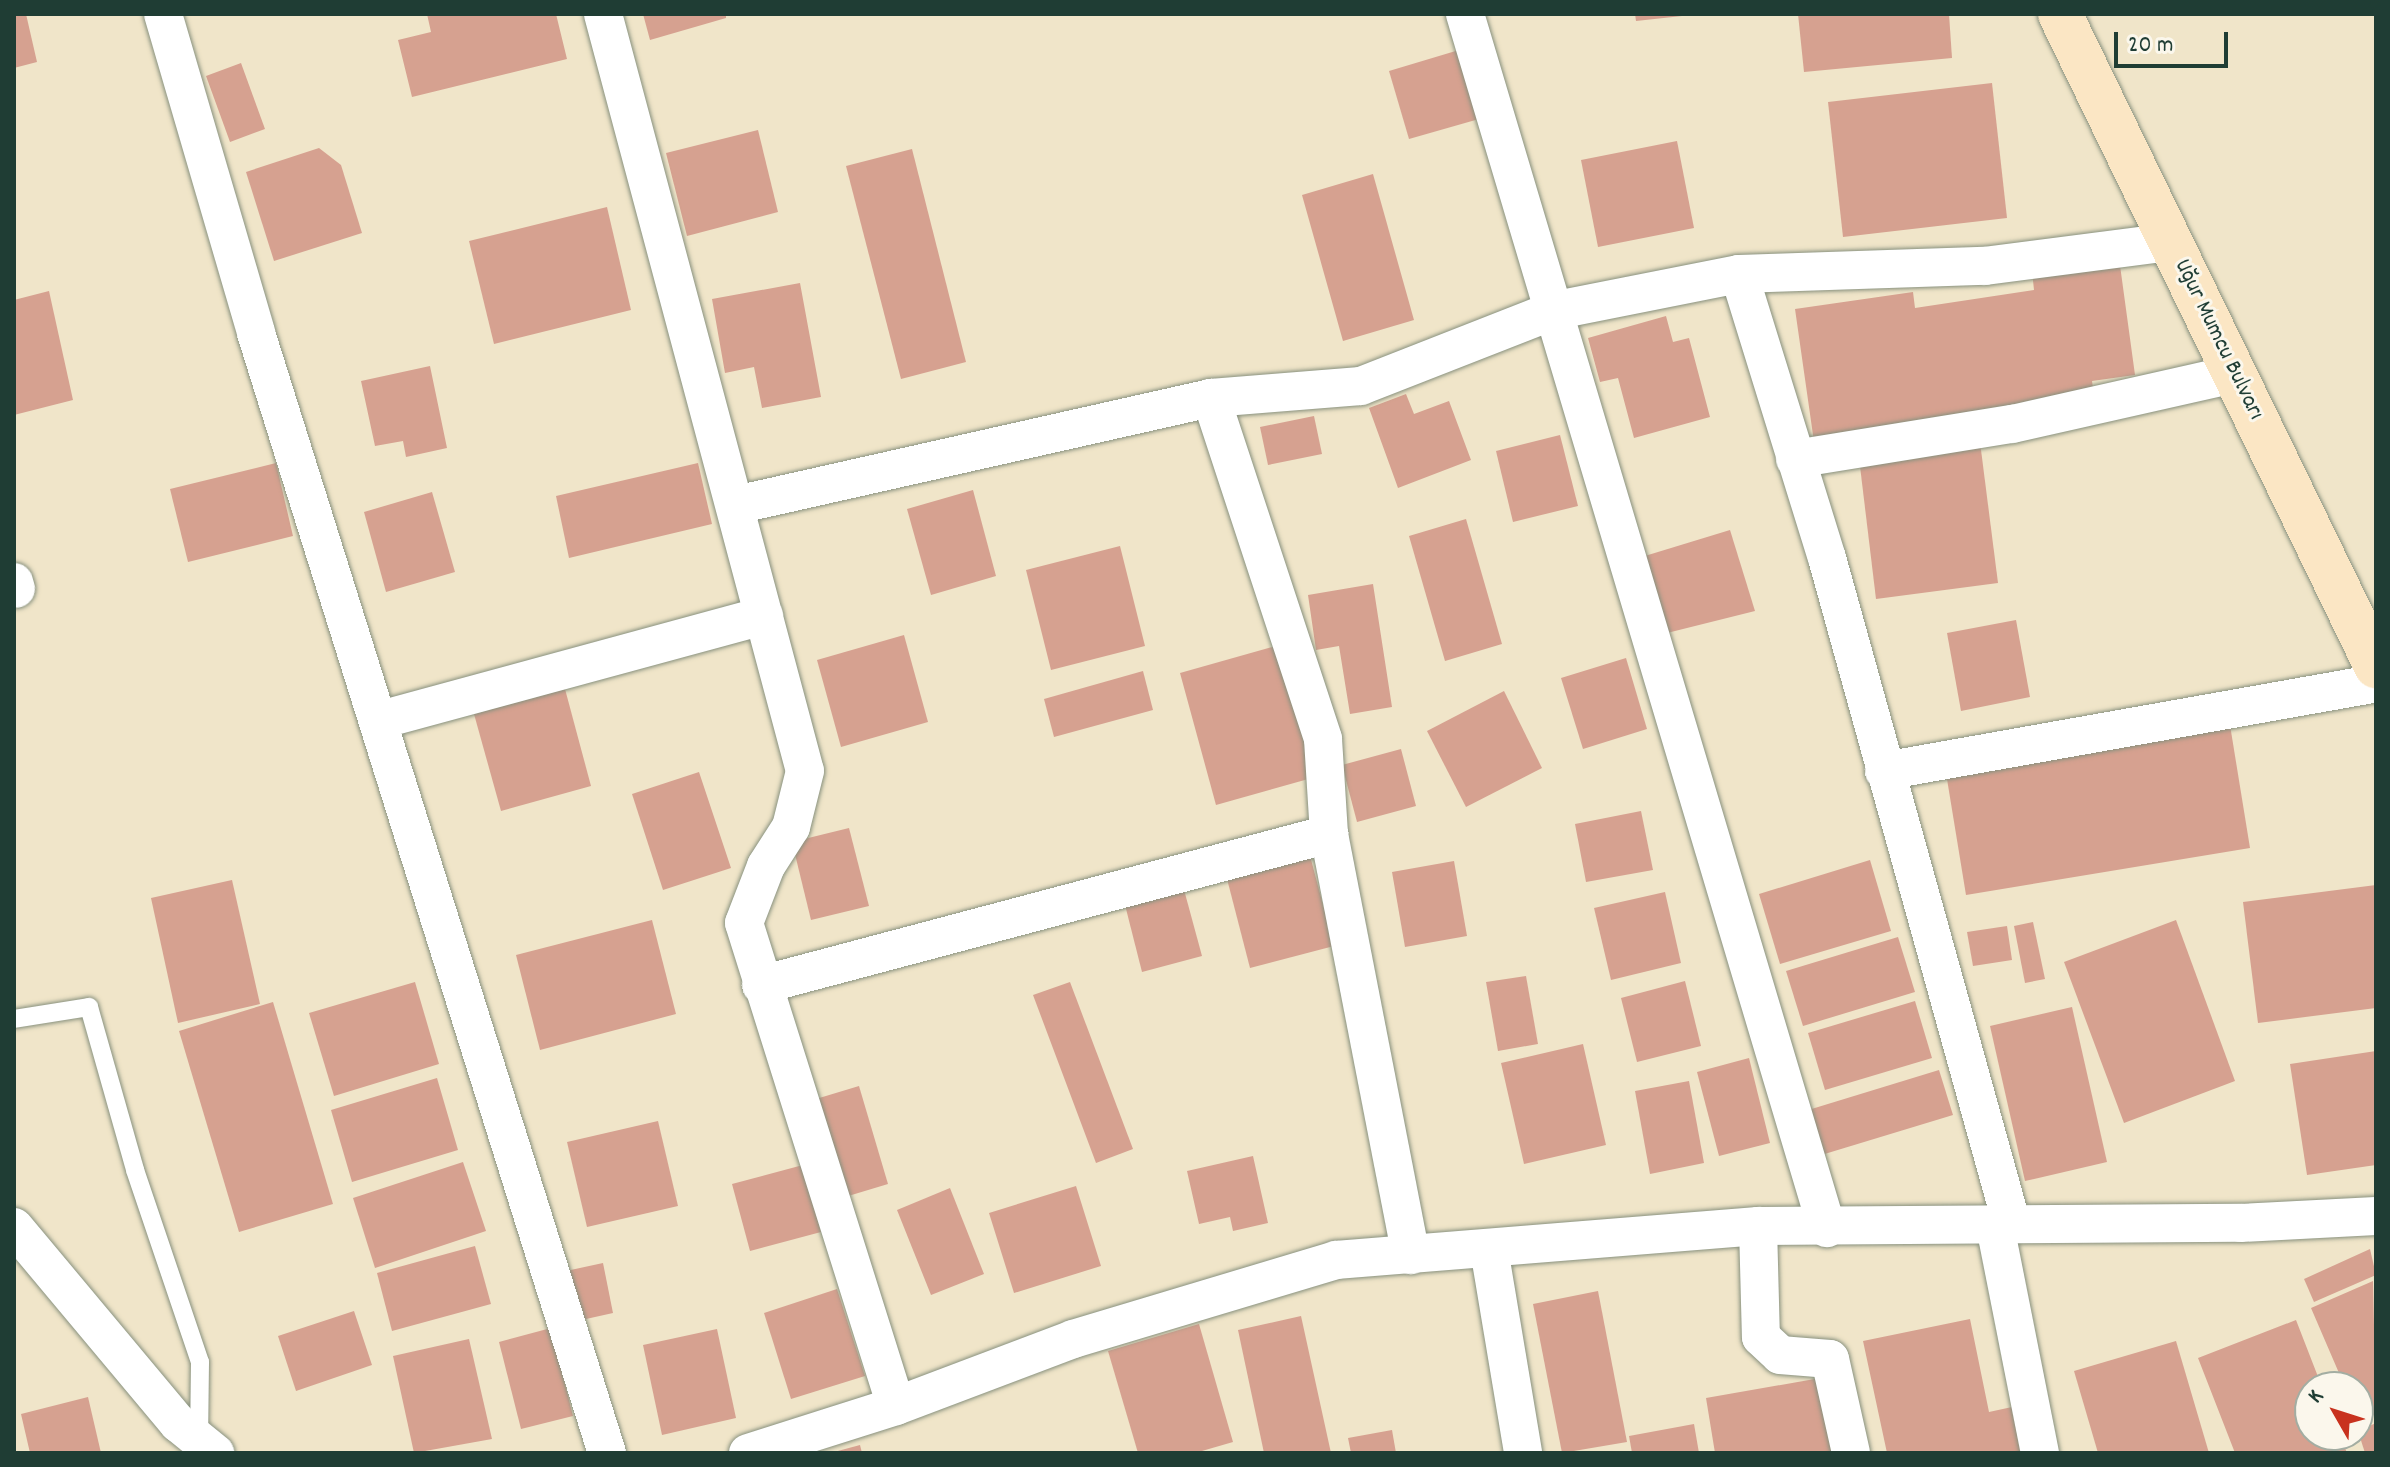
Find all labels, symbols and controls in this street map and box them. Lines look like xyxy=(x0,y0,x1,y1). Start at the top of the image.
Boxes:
scale bar xyxy=(2118,16,2232,66)
text: 20 m xyxy=(2128,29,2174,63)
street label: Uğur Mumcu Bulvarı xyxy=(2167,255,2269,425)
north arrow xyxy=(2294,1371,2374,1451)
text: K xyxy=(2301,1383,2332,1411)

